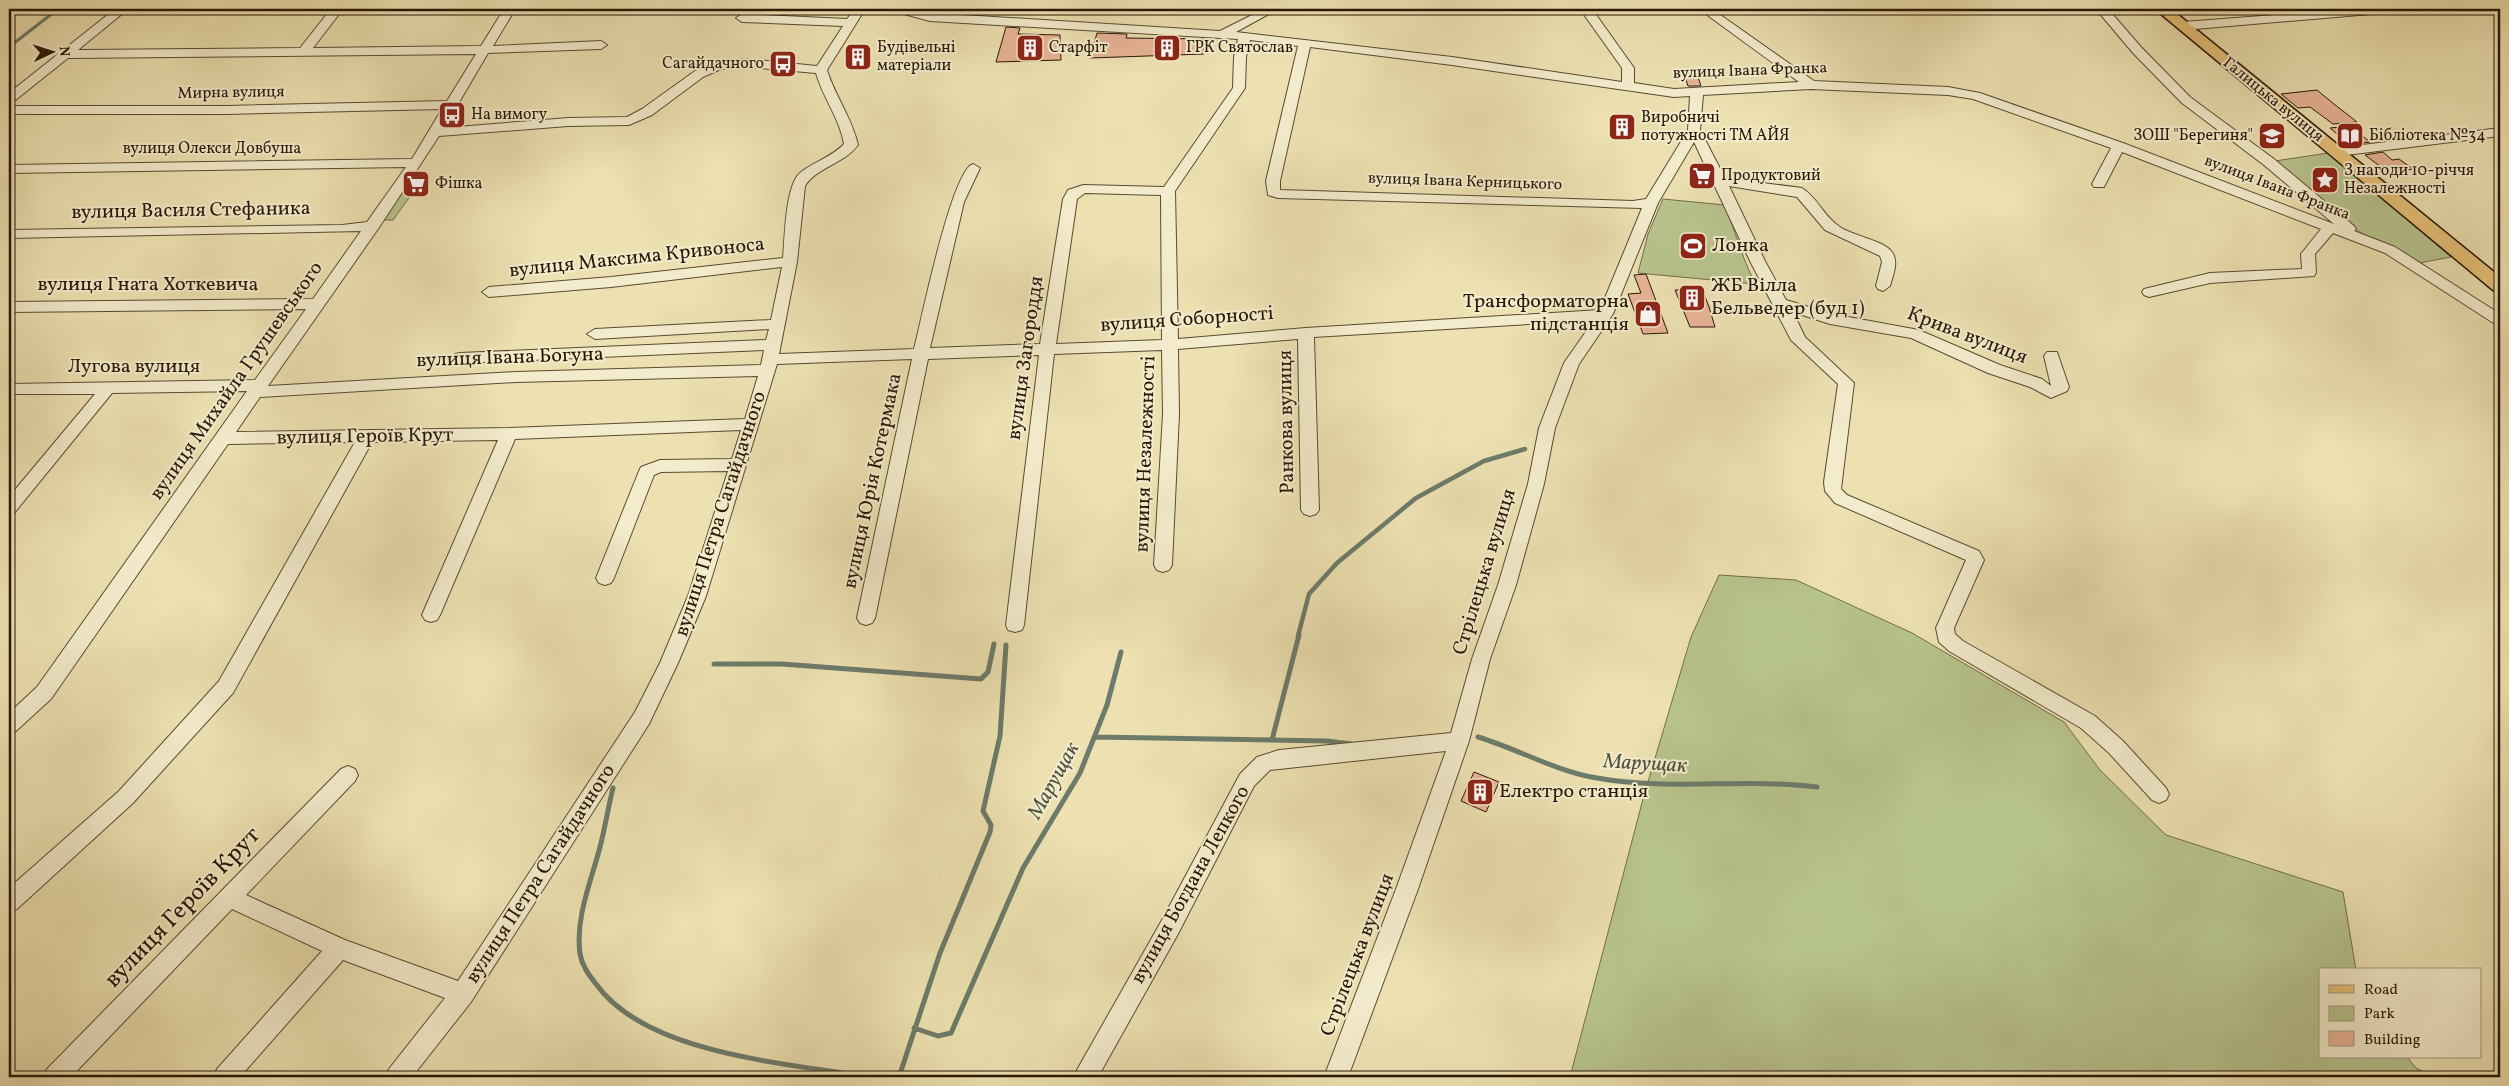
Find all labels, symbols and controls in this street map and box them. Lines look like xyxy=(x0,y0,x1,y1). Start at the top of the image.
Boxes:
north arrow xyxy=(28,28,78,78)
building icon: Старфіт xyxy=(1015,33,1045,63)
building icon: ГРК Святослав xyxy=(1152,33,1182,63)
place label: Будівельні матеріали xyxy=(877,37,956,77)
place label: Старфіт xyxy=(1049,37,1108,59)
place label: ГРК Святослав xyxy=(1186,37,1293,59)
building icon: Будівельні матеріали xyxy=(843,42,873,72)
text: N xyxy=(54,45,73,57)
bus stop icon: Сагайдачного xyxy=(768,49,798,79)
street label: Галицька вулиця xyxy=(2218,52,2328,148)
place label: Сагайдачного xyxy=(662,53,764,75)
street label: вулиця Івана Франка xyxy=(1672,57,1828,85)
street label: Мирна вулиця xyxy=(177,81,285,105)
bus stop icon: На вимогу xyxy=(437,100,467,130)
place label: На вимогу xyxy=(471,104,548,126)
place label: Виробничі потужності ТМ АЙЯ xyxy=(1641,107,1790,147)
building icon: Виробничі потужності ТМ АЙЯ xyxy=(1607,112,1637,142)
school or university icon: ЗОШ "Берегиня" xyxy=(2257,121,2287,151)
library icon: Бібліотека №34 xyxy=(2335,121,2365,151)
place label: ЗОШ "Берегиня" xyxy=(2133,125,2253,147)
place label: Бібліотека №34 xyxy=(2369,125,2486,147)
street label: вулиця Олекси Довбуша xyxy=(123,138,301,160)
street label: вулиця Івана Франка xyxy=(2201,150,2353,226)
place label: З нагоди 10-річчя Незалежності xyxy=(2344,160,2474,200)
supermarket icon: Продуктовий xyxy=(1687,161,1717,191)
place label: Продуктовий xyxy=(1721,165,1821,187)
place icon: З нагоди 10-річчя Незалежності xyxy=(2310,165,2340,195)
street label: вулиця Івана Керницького xyxy=(1367,168,1563,196)
supermarket icon: Фішка xyxy=(401,169,431,199)
place label: Фішка xyxy=(435,173,483,195)
street label: вулиця Василя Стефаника xyxy=(71,195,311,227)
street label: вулиця Максима Кривоноса xyxy=(508,231,766,285)
sports icon: Лонка xyxy=(1678,231,1708,261)
place label: Лонка xyxy=(1712,232,1769,260)
street label: вулиця Михайла Грушевського xyxy=(144,256,330,506)
street label: вулиця Гната Хоткевича xyxy=(38,271,258,299)
place label: ЖБ Вілла Бельведер (буд 1) xyxy=(1711,272,1865,323)
street label: вулиця Загороддя xyxy=(1001,274,1051,442)
building icon: ЖБ Вілла Бельведер (буд 1) xyxy=(1677,283,1707,313)
place label: Трансформаторна підстанція xyxy=(1463,288,1629,339)
shop icon: Трансформаторна підстанція xyxy=(1633,299,1663,329)
street label: вулиця Соборності xyxy=(1099,300,1275,340)
street label: Крива вулиця xyxy=(1903,300,2031,372)
street label: вулиця Івана Богуна xyxy=(416,341,604,375)
street label: Ранкова вулиця xyxy=(1272,350,1302,494)
street label: Лугова вулиця xyxy=(68,353,200,381)
street label: вулиця Незалежності xyxy=(1129,355,1163,553)
street label: вулиця Юрія Котермака xyxy=(836,371,910,591)
street label: вулиця Петра Сагайдачного xyxy=(668,388,774,640)
street label: вулиця Героїв Крут xyxy=(276,421,454,453)
street label: Стрілецька вулиця xyxy=(1446,485,1524,659)
water label: Марущак xyxy=(1021,737,1087,825)
water label: Марущак xyxy=(1602,747,1689,781)
street label: вулиця Петра Сагайдачного xyxy=(459,759,623,989)
building icon: Електро станція xyxy=(1465,777,1495,807)
place label: Електро станція xyxy=(1499,778,1648,806)
street label: вулиця Богдана Лепкого xyxy=(1125,781,1257,989)
street label: вулиця Героїв Крут xyxy=(97,820,269,996)
street label: Стрілецька вулиця xyxy=(1314,869,1402,1041)
legend xyxy=(2319,968,2482,1058)
text: Road xyxy=(2364,980,2398,1001)
text: Park xyxy=(2364,1004,2395,1025)
text: Building xyxy=(2364,1030,2421,1051)

